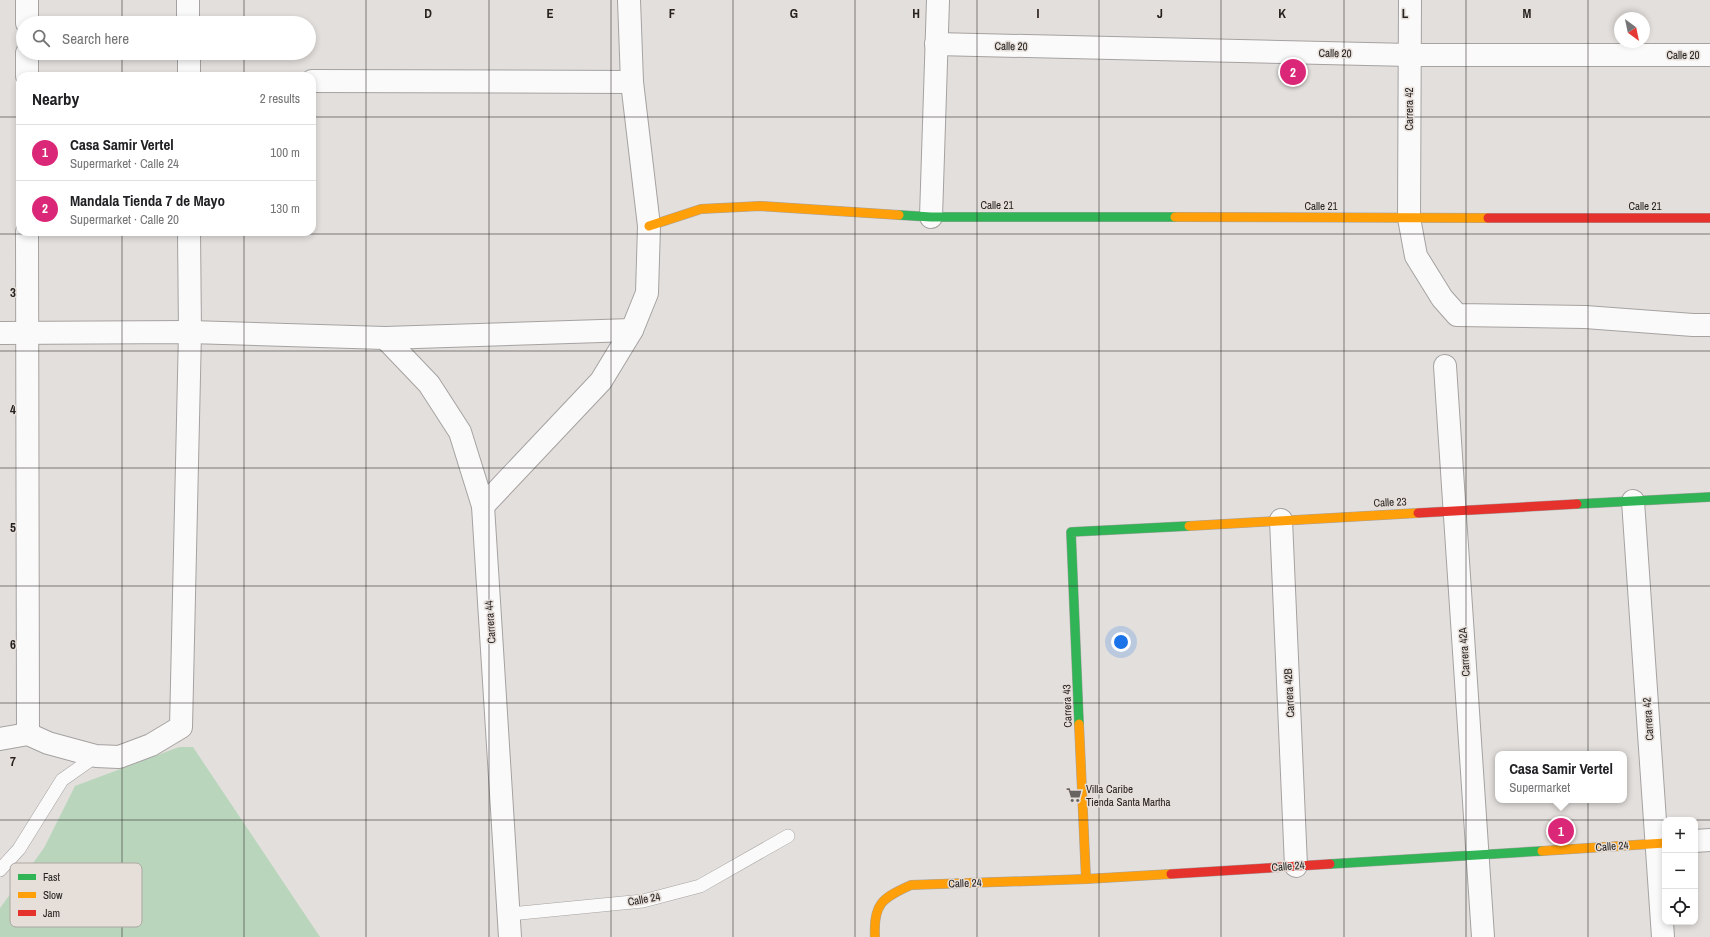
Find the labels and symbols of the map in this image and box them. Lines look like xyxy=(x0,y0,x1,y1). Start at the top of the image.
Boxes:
text: D xyxy=(424,5,432,22)
text: E xyxy=(546,5,554,22)
text: F xyxy=(669,5,676,22)
text: G xyxy=(790,5,798,22)
text: H xyxy=(912,5,920,22)
text: I xyxy=(1037,5,1040,22)
text: J xyxy=(1157,5,1163,22)
text: K xyxy=(1278,5,1286,22)
text: L xyxy=(1402,5,1409,22)
text: M xyxy=(1523,5,1532,22)
north arrow xyxy=(1614,12,1650,48)
street label: Calle 20 xyxy=(994,39,1028,53)
street label: Calle 20 xyxy=(1318,46,1352,60)
street label: Calle 20 xyxy=(1666,48,1700,62)
pin: 2 xyxy=(1280,57,1306,87)
street label: Carrera 42 xyxy=(1402,87,1416,131)
street label: Calle 21 xyxy=(980,198,1014,212)
street label: Calle 21 xyxy=(1304,199,1338,213)
street label: Calle 21 xyxy=(1628,199,1662,213)
text: 3 xyxy=(10,284,16,301)
text: 4 xyxy=(10,401,16,418)
street label: Calle 23 xyxy=(1373,494,1407,510)
text: 5 xyxy=(10,519,16,536)
street label: Carrera 44 xyxy=(482,600,498,644)
street label: Carrera 42A xyxy=(1455,626,1473,677)
your location xyxy=(1111,632,1131,652)
text: 6 xyxy=(10,636,16,653)
street label: Carrera 42B xyxy=(1281,668,1297,718)
street label: Carrera 43 xyxy=(1059,684,1075,728)
street label: Carrera 42 xyxy=(1640,697,1656,741)
text: 7 xyxy=(10,753,16,770)
place label: Villa Caribe Tienda Santa Martha xyxy=(1086,782,1171,809)
supermarket icon: Villa Caribe Tienda Santa Martha xyxy=(1065,786,1083,804)
pin: 1 xyxy=(1548,816,1574,846)
street label: Calle 24 xyxy=(1595,838,1629,854)
street label: Calle 24 xyxy=(1271,858,1305,874)
legend xyxy=(10,863,142,927)
text: Fast xyxy=(43,870,61,884)
street label: Calle 24 xyxy=(948,875,982,891)
text: Slow xyxy=(43,888,63,902)
street label: Calle 24 xyxy=(626,889,662,909)
text: Jam xyxy=(43,906,60,920)

